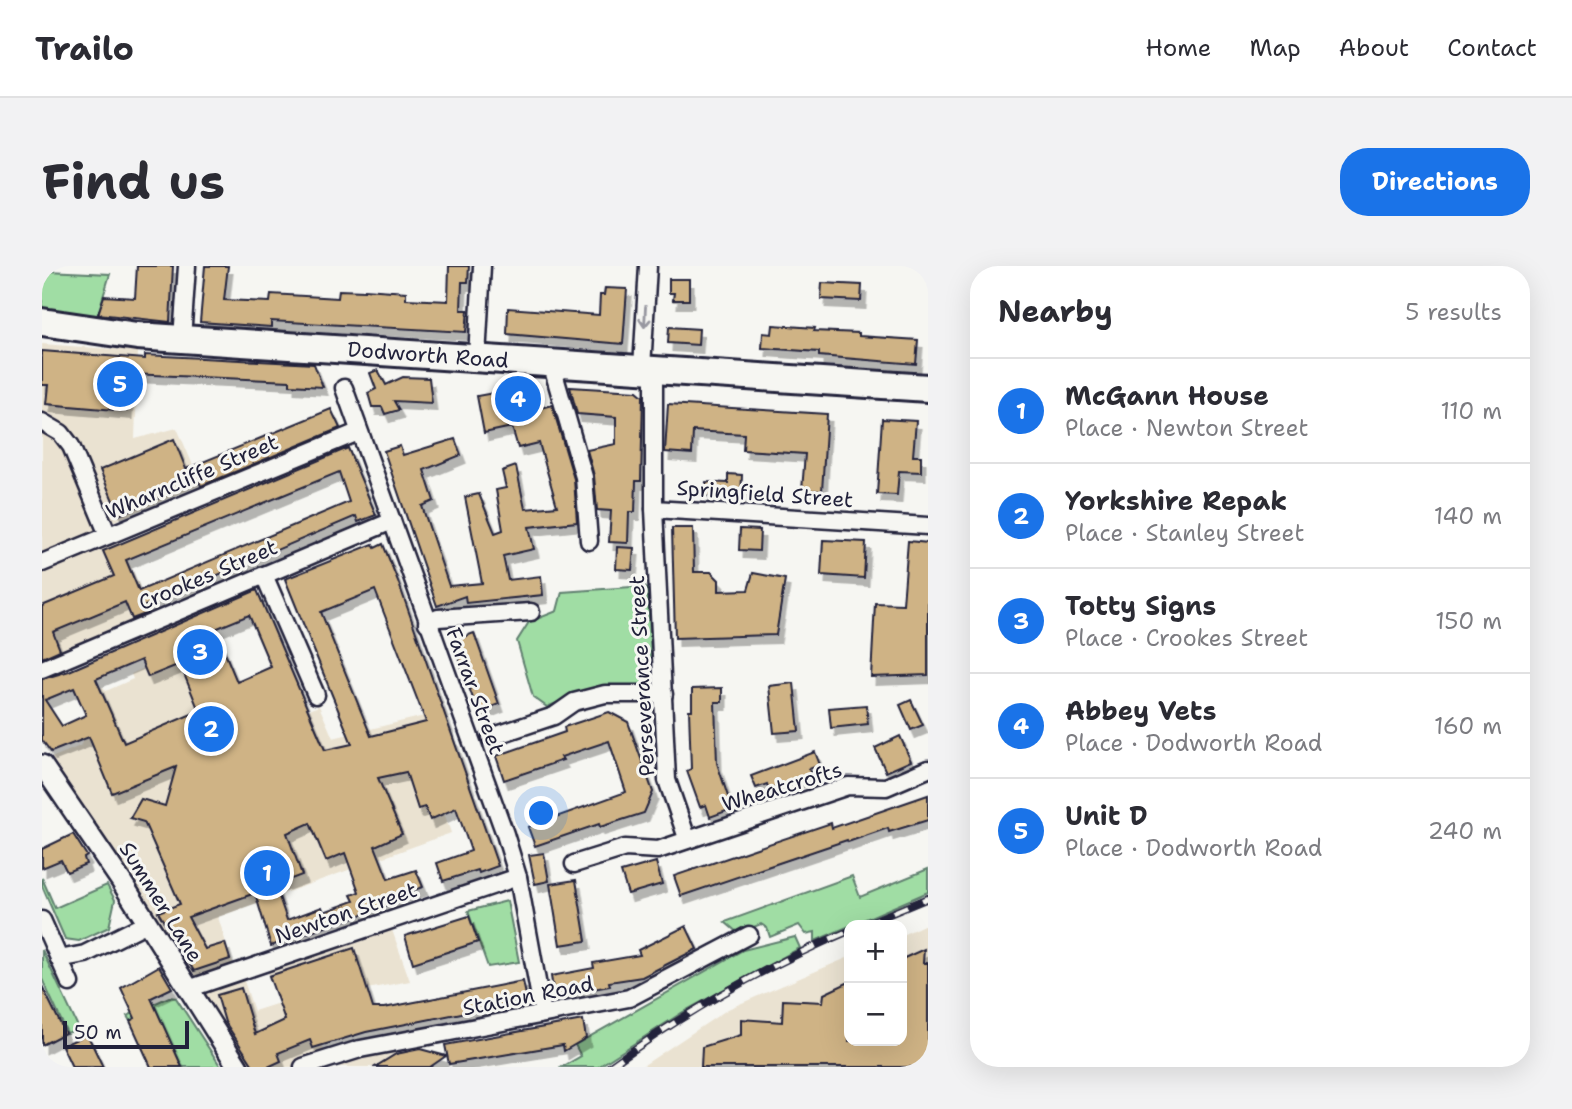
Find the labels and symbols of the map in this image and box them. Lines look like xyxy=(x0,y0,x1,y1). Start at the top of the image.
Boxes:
one-way arrow xyxy=(639,305,652,328)
street label: Dodworth Road xyxy=(347,335,509,375)
pin: 5 xyxy=(97,358,143,410)
pin: 4 xyxy=(495,373,541,425)
street label: Wharncliffe Street xyxy=(101,428,283,526)
street label: Springfield Street xyxy=(676,474,854,514)
street label: Crookes Street xyxy=(134,533,282,617)
street label: Perseverance Street xyxy=(623,575,661,777)
street label: Farrar Street xyxy=(439,624,511,758)
pin: 3 xyxy=(177,626,223,678)
pin: 2 xyxy=(188,703,234,755)
street label: Wheatcrofts xyxy=(719,755,845,819)
your location xyxy=(524,796,558,830)
street label: Summer Lane xyxy=(113,837,209,967)
pin: 1 xyxy=(244,847,290,899)
street label: Newton Street xyxy=(271,876,421,950)
street label: Station Road xyxy=(460,970,596,1022)
scale bar xyxy=(63,1018,189,1050)

